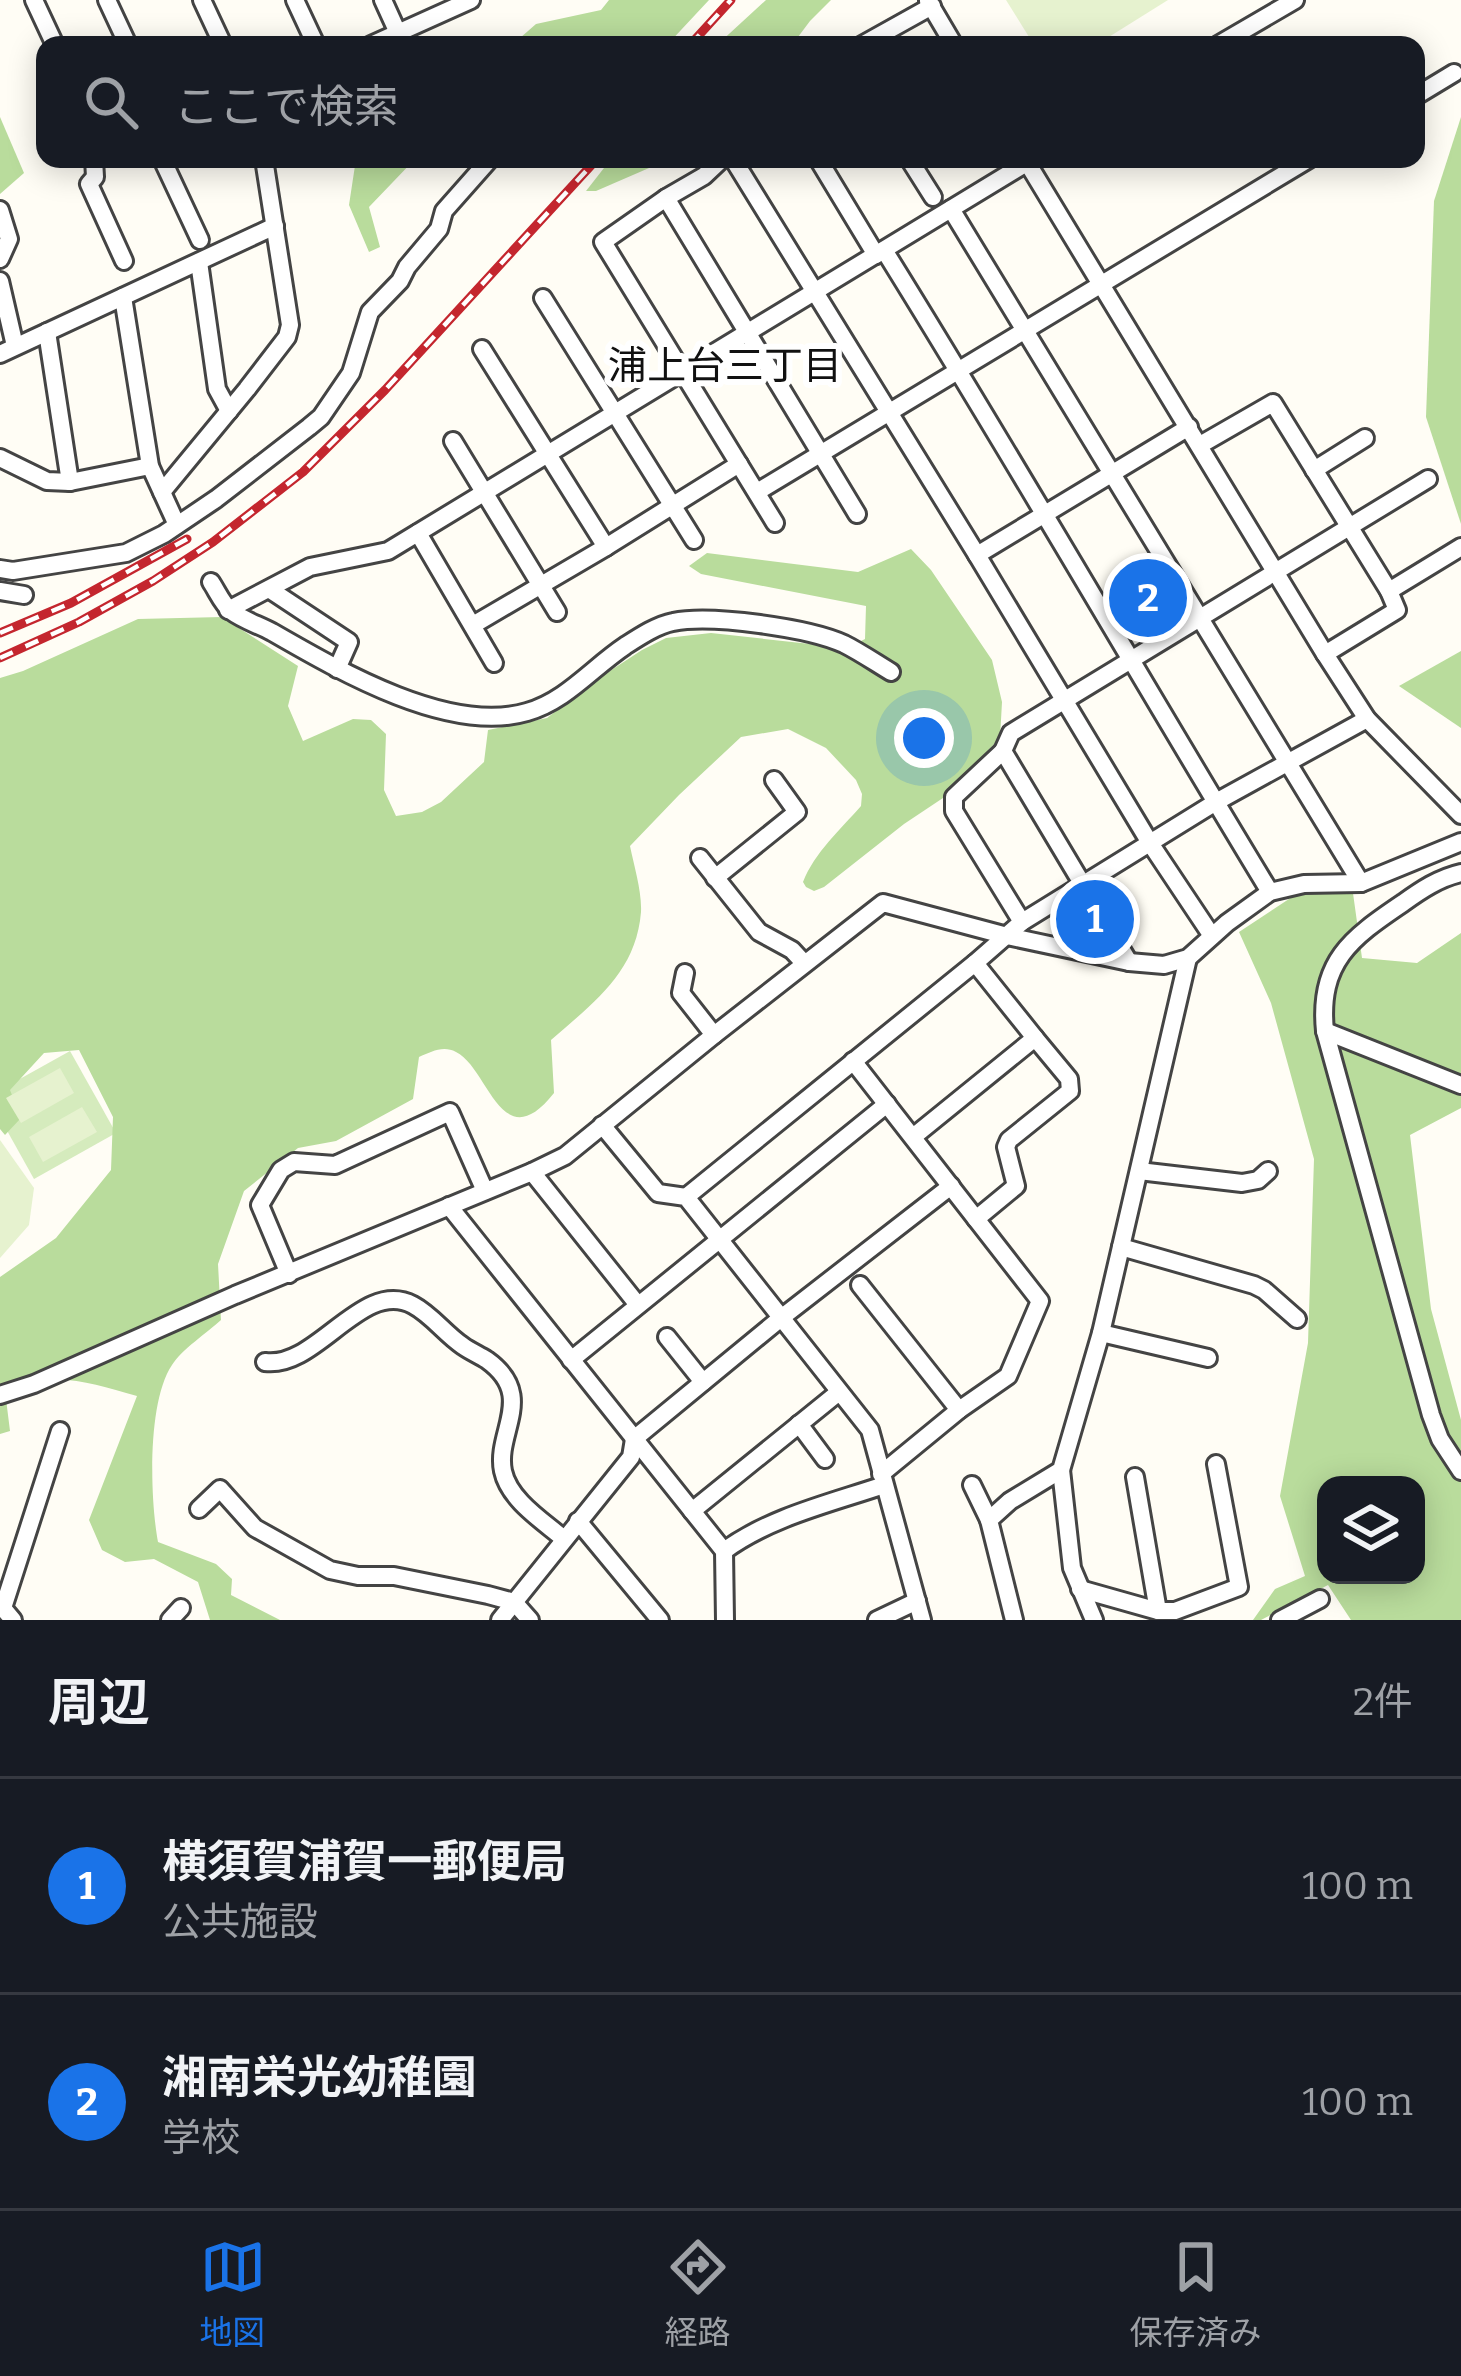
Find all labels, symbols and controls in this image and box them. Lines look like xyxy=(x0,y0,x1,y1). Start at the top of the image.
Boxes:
search box xyxy=(36,36,1425,168)
icon: search xyxy=(78,69,144,135)
text: ここで検索 xyxy=(174,80,399,134)
district label: 浦上台三丁目 xyxy=(608,343,842,389)
pin: 2 xyxy=(1109,553,1187,643)
your location xyxy=(894,708,954,768)
pin: 1 xyxy=(1056,874,1134,964)
map controls xyxy=(1317,1476,1425,1584)
button: layers xyxy=(1317,1476,1425,1584)
text: 周辺 xyxy=(48,1672,150,1734)
text: 2件 xyxy=(1353,1679,1413,1725)
text: 横須賀浦賀一郵便局 xyxy=(162,1835,567,1889)
text: 1 xyxy=(79,1863,95,1909)
text: 100 m xyxy=(1302,1863,1413,1909)
text: 公共施設 xyxy=(162,1899,318,1945)
text: 湘南栄光幼稚園 xyxy=(162,2051,477,2105)
text: 2 xyxy=(76,2079,98,2125)
text: 100 m xyxy=(1302,2079,1413,2125)
text: 学校 xyxy=(162,2115,240,2161)
tab: 地図 xyxy=(200,2234,266,2354)
tab: 経路 xyxy=(665,2234,731,2354)
tab: 保存済み xyxy=(1130,2234,1262,2354)

